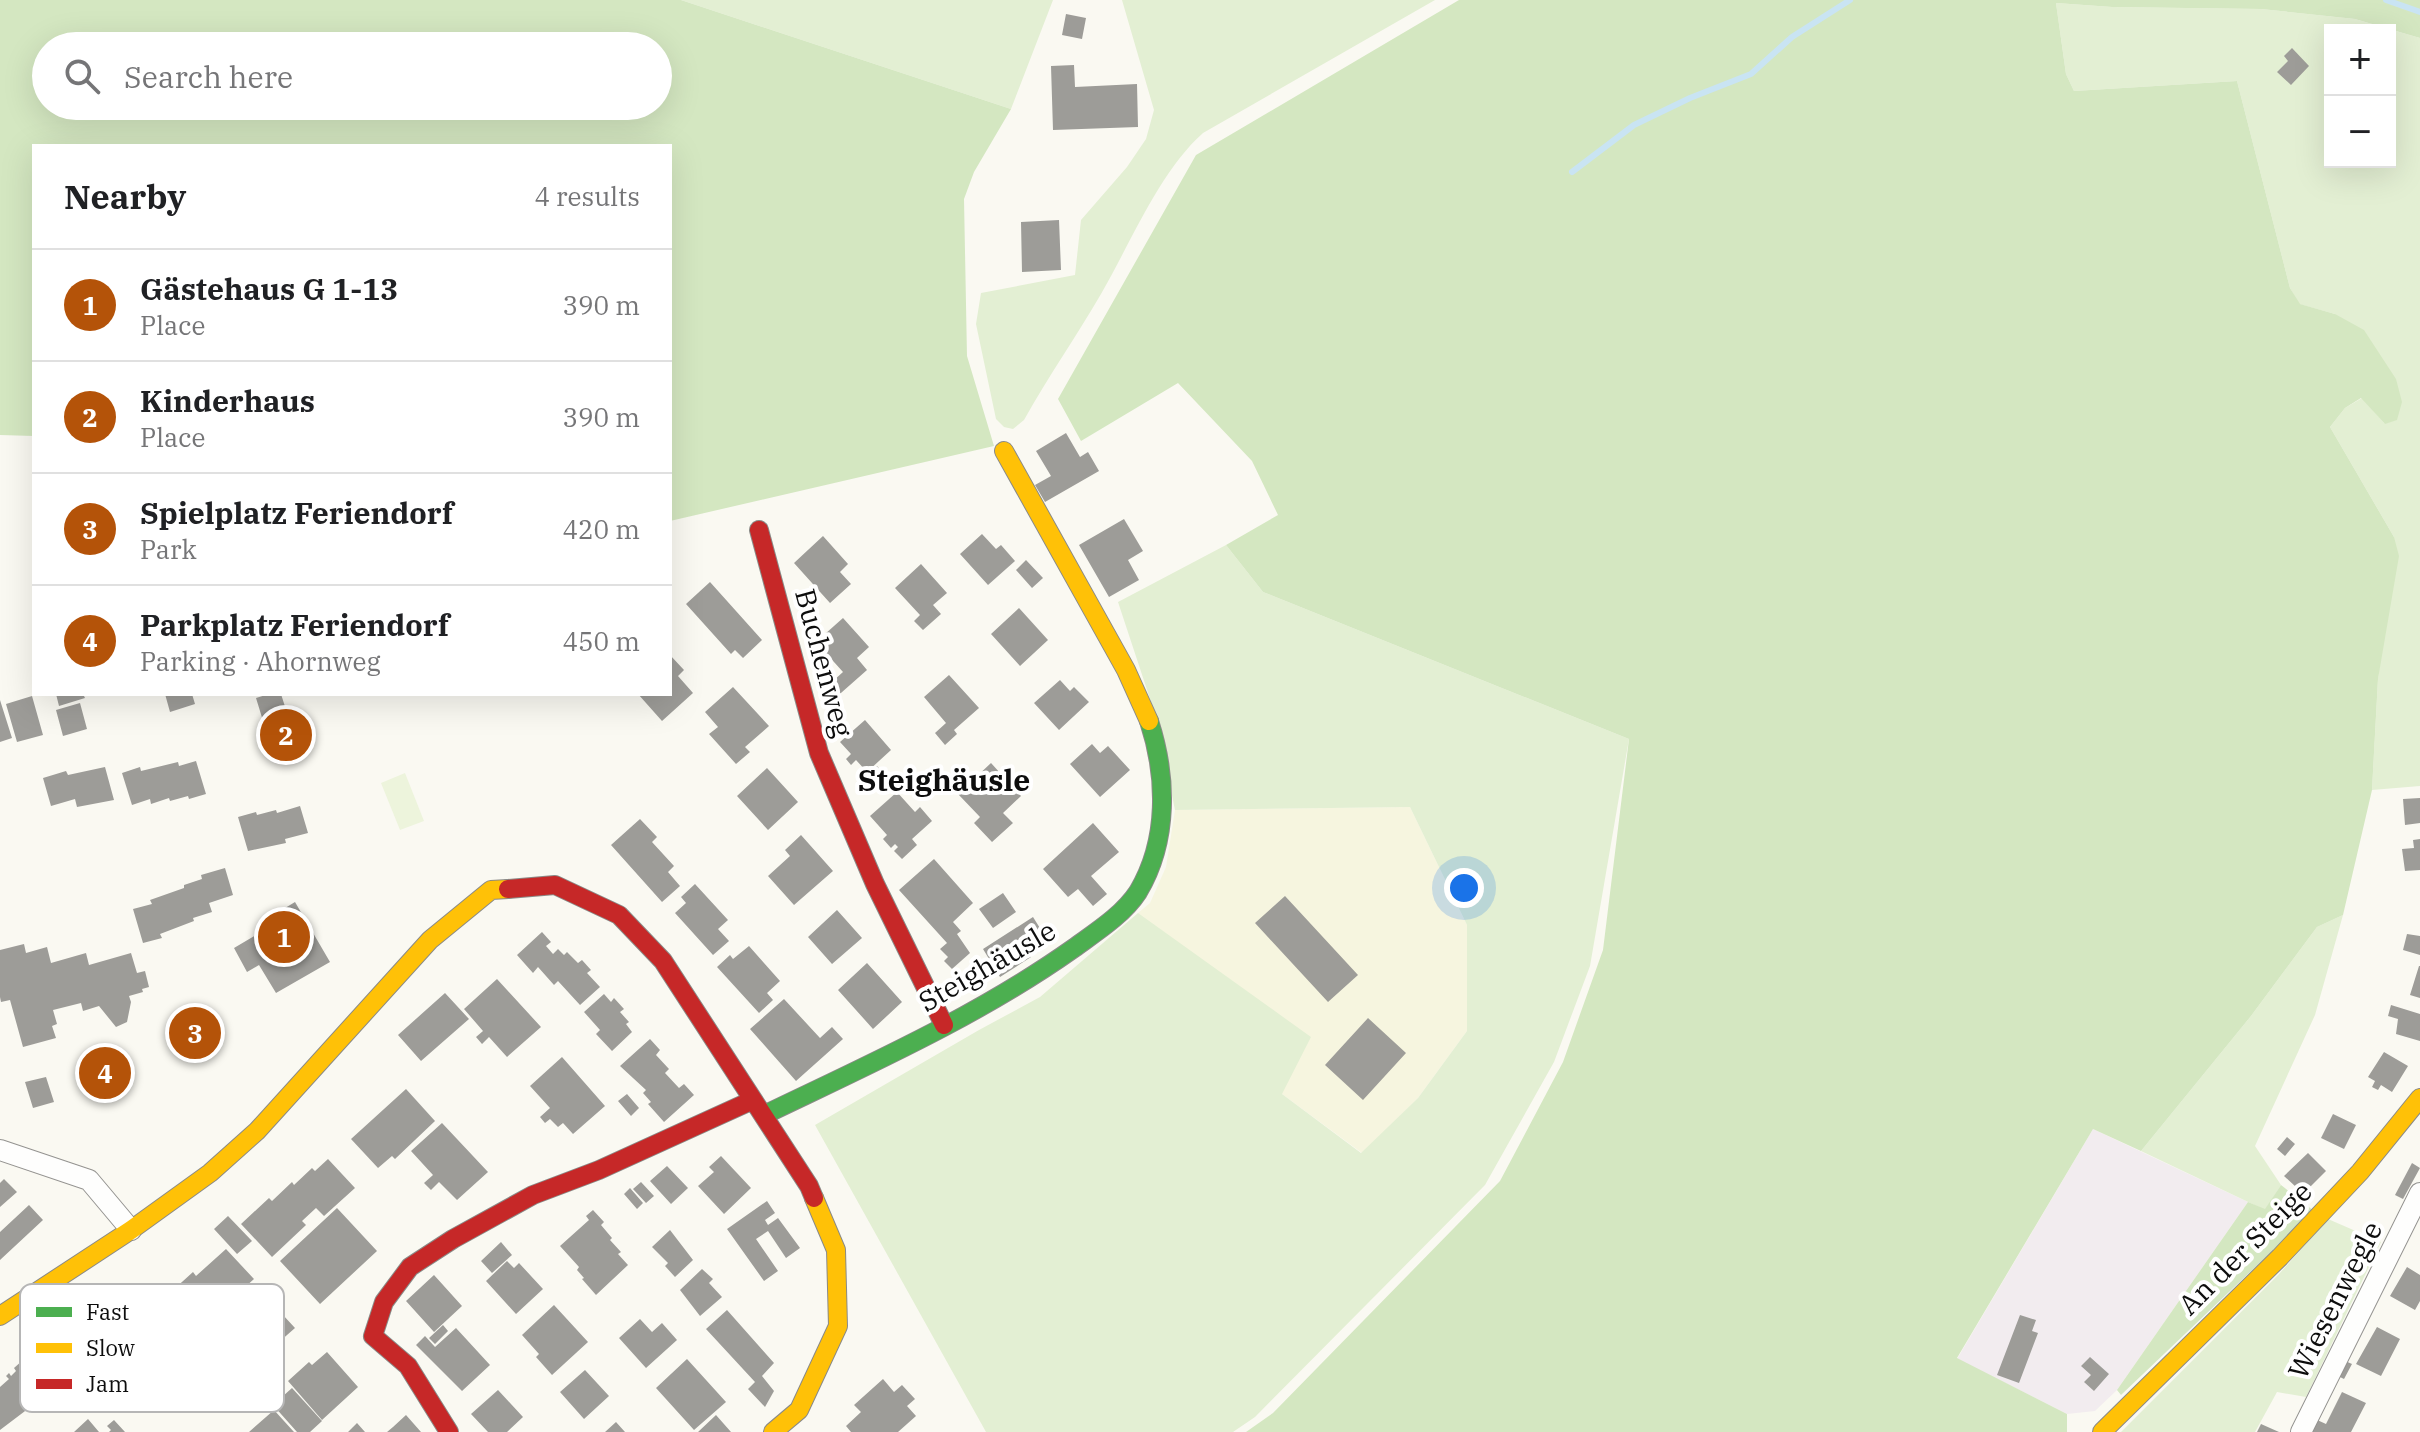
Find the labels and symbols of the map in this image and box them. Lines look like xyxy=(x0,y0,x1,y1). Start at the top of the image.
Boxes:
street label: Buchenweg xyxy=(787,585,862,741)
pin: 2 xyxy=(260,705,312,765)
district label: Steighäusle xyxy=(858,760,1030,799)
your location xyxy=(1444,868,1484,908)
pin: 1 xyxy=(258,907,310,967)
street label: Steighäusle xyxy=(911,911,1062,1020)
pin: 3 xyxy=(169,1003,221,1063)
pin: 4 xyxy=(79,1043,131,1103)
street label: An der Steige xyxy=(2170,1173,2320,1323)
street label: Wiesenwegle xyxy=(2279,1215,2390,1385)
legend xyxy=(20,1284,284,1412)
text: Fast xyxy=(86,1297,129,1326)
text: Slow xyxy=(86,1333,135,1362)
text: Jam xyxy=(86,1369,129,1398)

